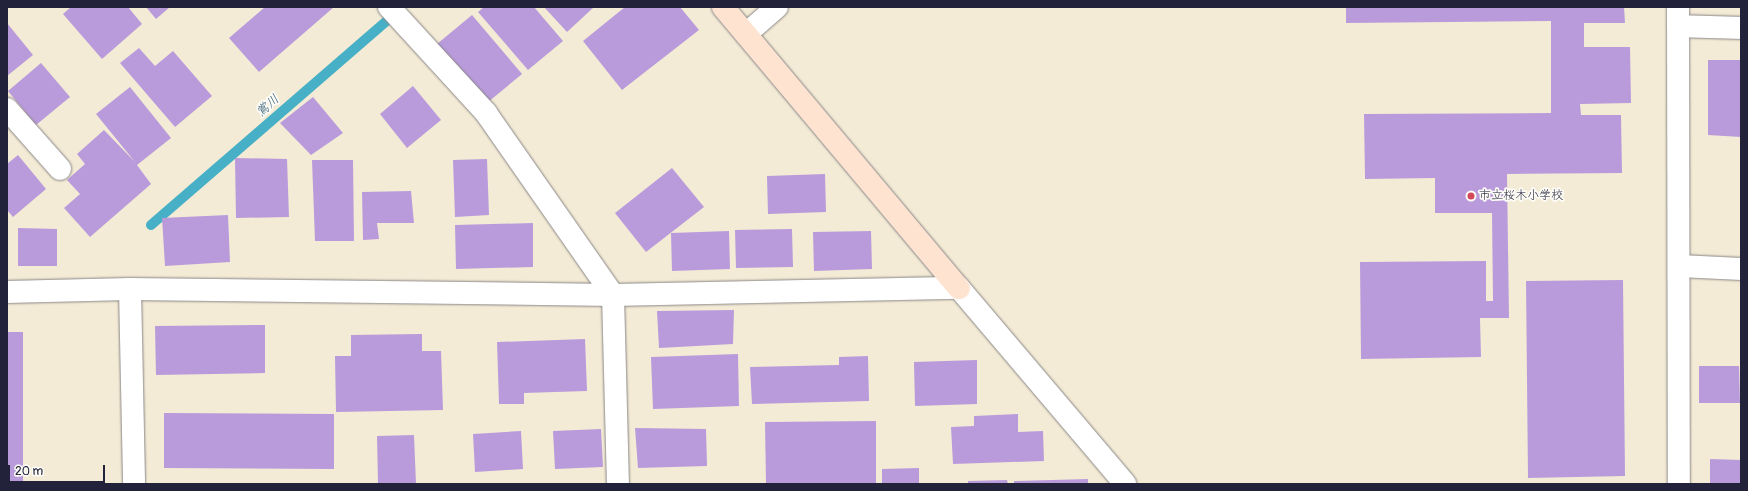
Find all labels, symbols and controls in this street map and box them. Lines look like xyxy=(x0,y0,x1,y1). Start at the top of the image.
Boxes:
water label: 鴬川 xyxy=(253,92,283,120)
place label: 市立桜木小学校 xyxy=(1479,189,1563,203)
marker: 市立桜木小学校 xyxy=(1466,191,1476,201)
scale bar xyxy=(10,457,107,483)
text: 20 m xyxy=(15,464,43,479)

